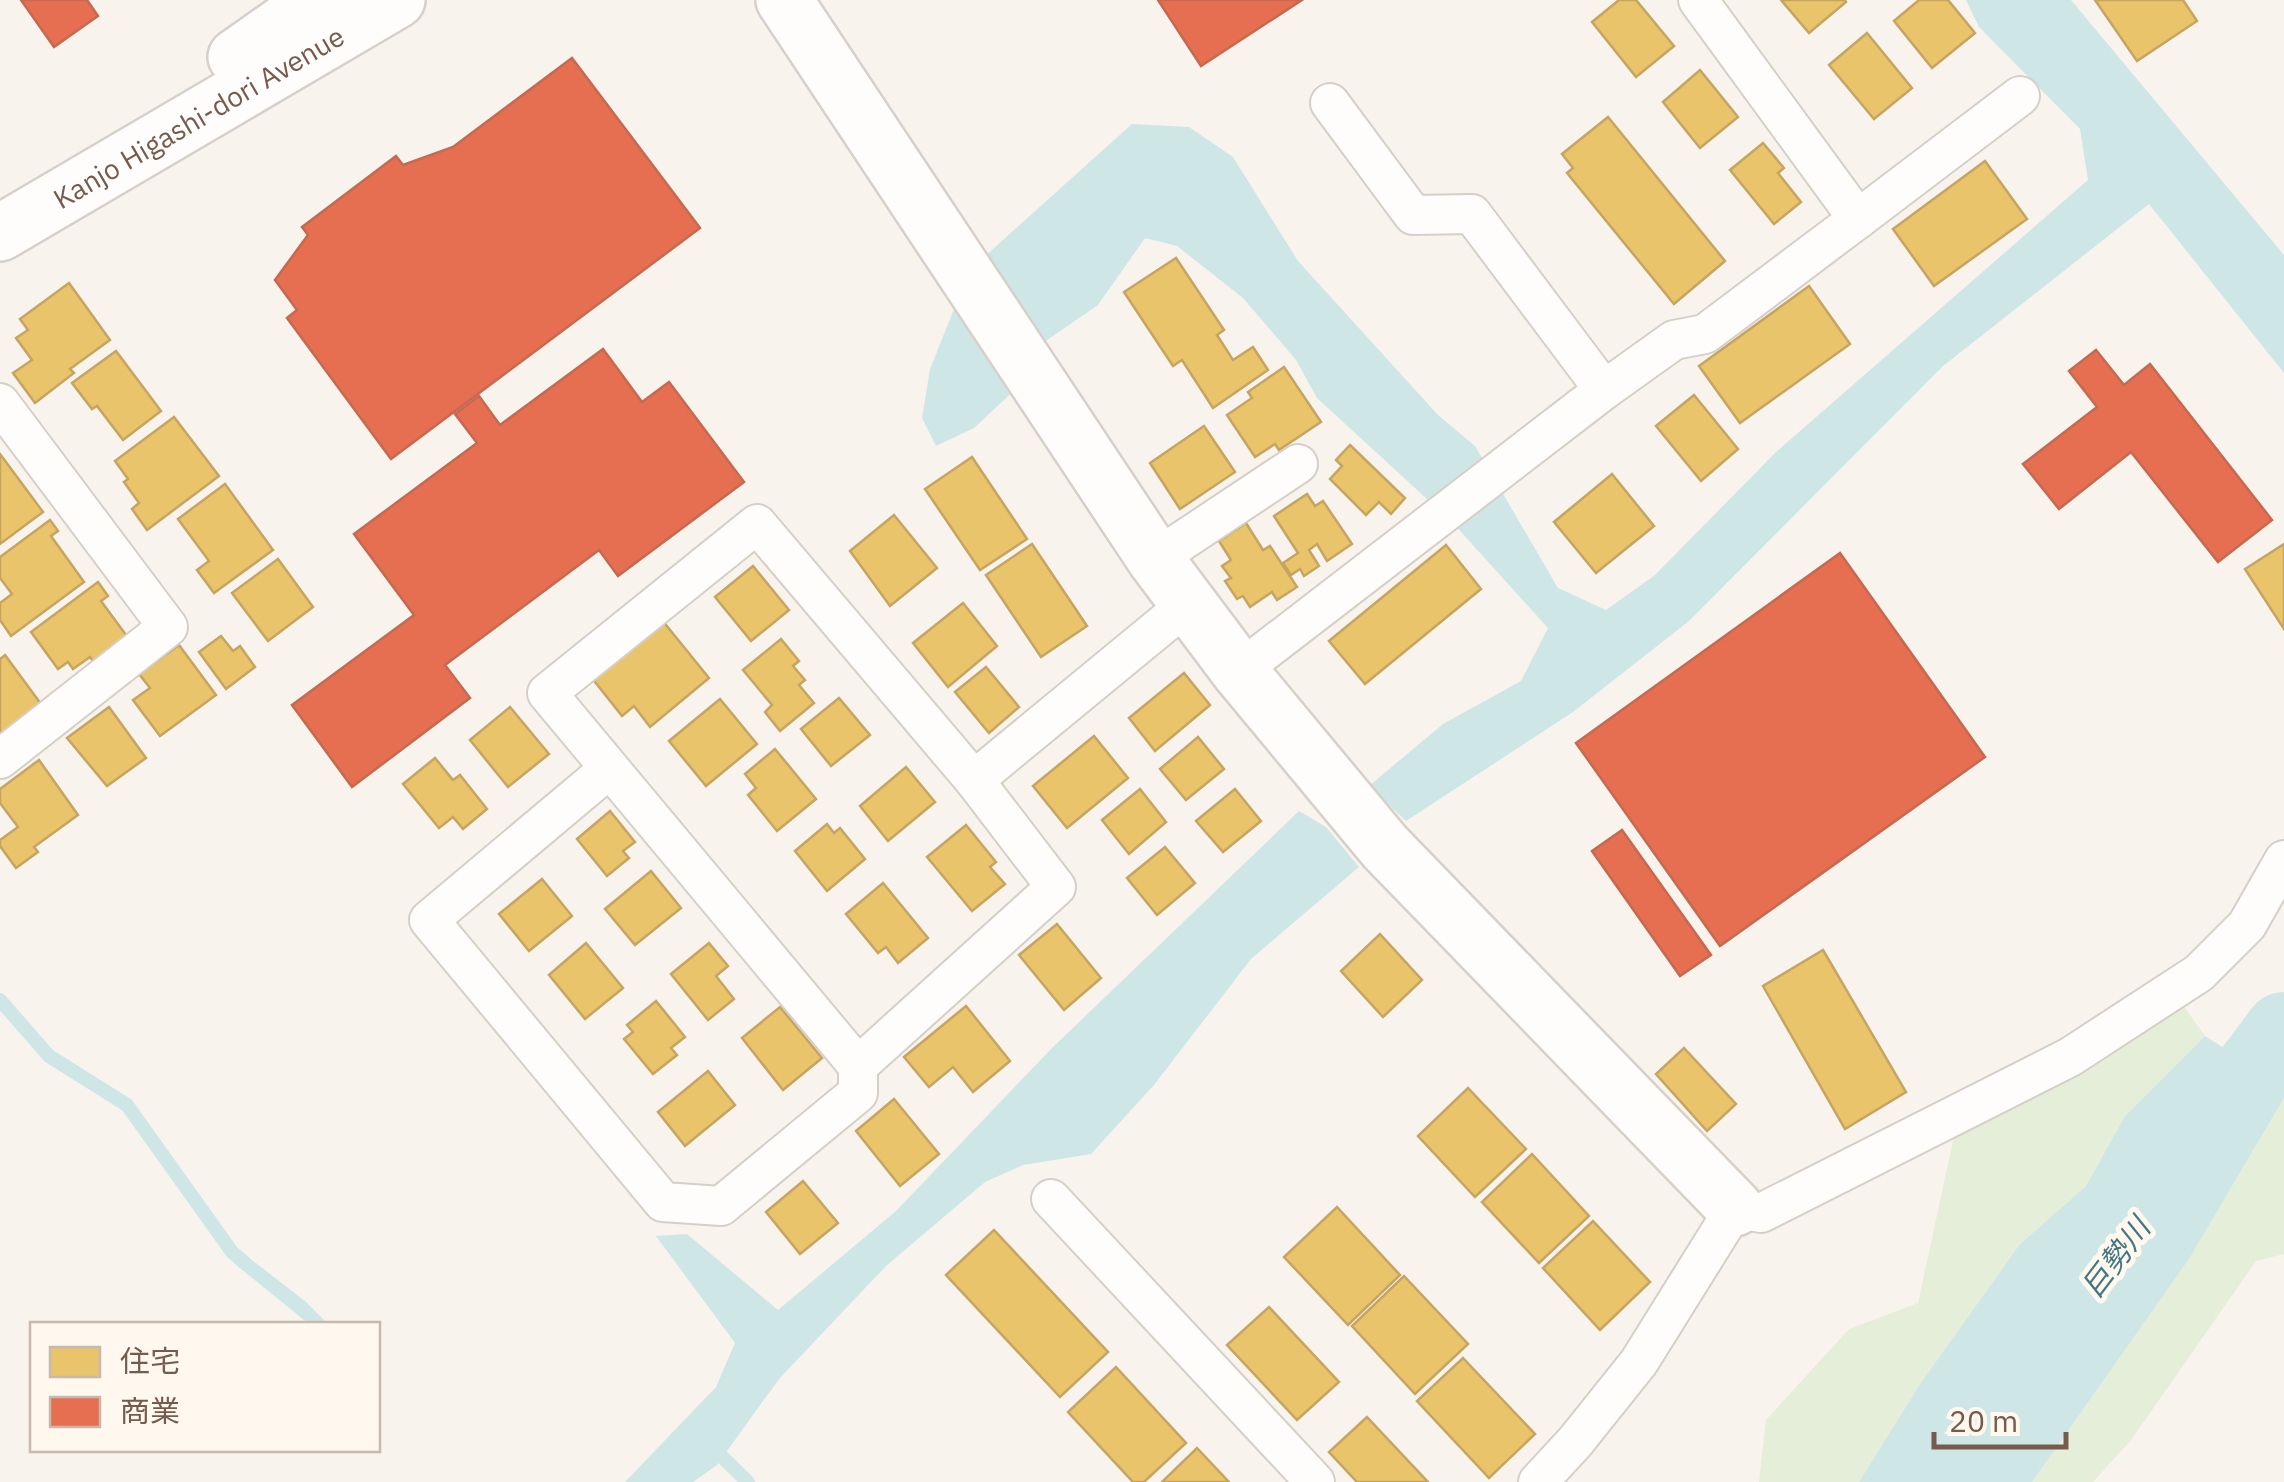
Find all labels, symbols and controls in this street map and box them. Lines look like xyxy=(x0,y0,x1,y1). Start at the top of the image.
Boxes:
street label: Kanjo Higashi-dori Avenue xyxy=(46,17,351,216)
water label: 巨勢川 xyxy=(2072,1207,2159,1305)
legend xyxy=(30,1322,380,1452)
text: 住宅 xyxy=(120,1341,180,1380)
scale bar xyxy=(1934,1387,2066,1449)
text: 商業 xyxy=(120,1391,180,1430)
text: 20 m xyxy=(1949,1401,2018,1440)

